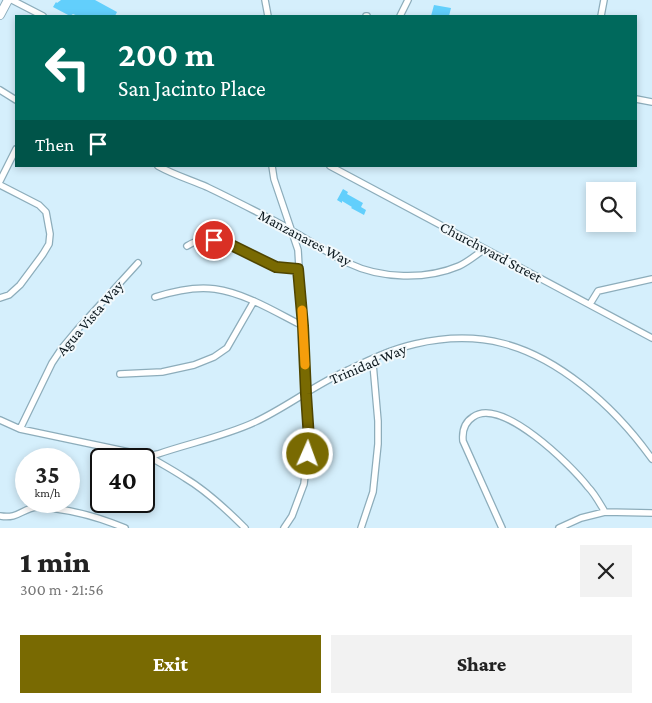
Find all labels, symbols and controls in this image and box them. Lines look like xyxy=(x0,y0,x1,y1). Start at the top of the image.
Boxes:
icon: left xyxy=(35,35,100,100)
text: 200 m xyxy=(118,35,215,74)
text: San Jacinto Place xyxy=(118,76,266,101)
icon: arrive xyxy=(84,130,112,158)
text: Then xyxy=(35,134,74,155)
map controls xyxy=(586,182,636,232)
button: search xyxy=(586,182,636,232)
street label: Manzanares Way xyxy=(255,207,354,270)
street label: Churchward Street xyxy=(437,218,545,286)
pin xyxy=(193,219,235,261)
icon: arrive xyxy=(200,226,228,254)
street label: Agua Vista Way xyxy=(53,278,127,359)
street label: Trinidad Way xyxy=(327,341,409,388)
position arrow xyxy=(281,427,333,479)
speed limit sign: 40 xyxy=(90,448,155,513)
text: 35 xyxy=(35,461,60,488)
text: km/h xyxy=(35,486,60,500)
text: 1 min xyxy=(20,545,90,578)
button: close xyxy=(580,545,632,597)
text: 300 m · 21:56 xyxy=(20,581,104,598)
button: Exit xyxy=(20,635,321,693)
button: Share xyxy=(331,635,632,693)

